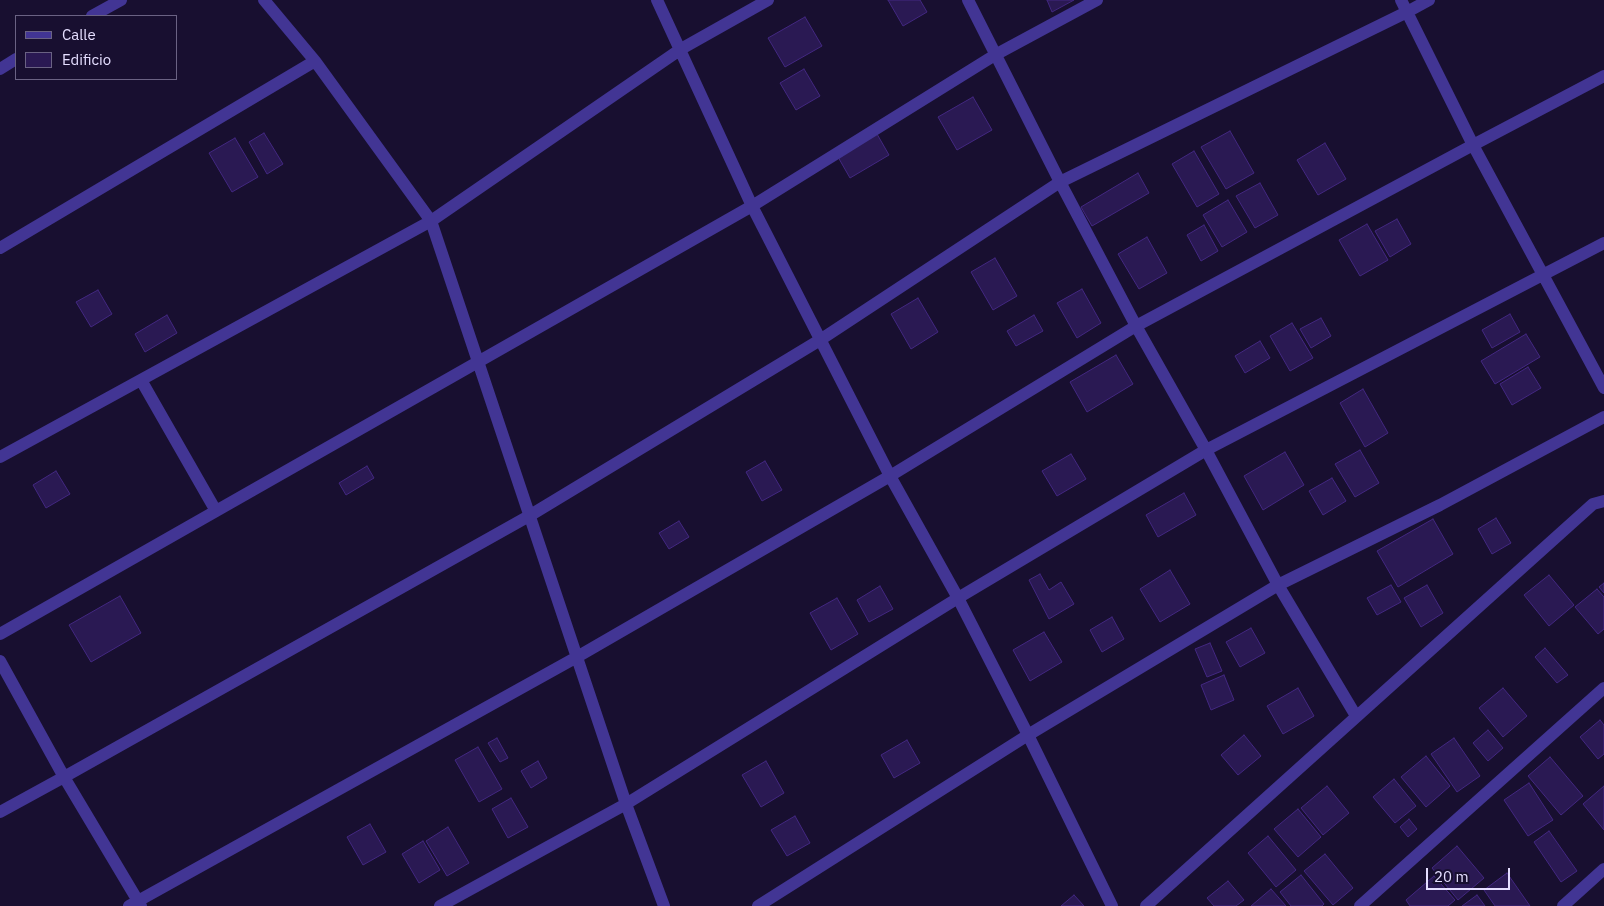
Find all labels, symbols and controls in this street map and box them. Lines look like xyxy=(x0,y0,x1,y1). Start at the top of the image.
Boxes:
legend xyxy=(15,15,178,80)
text: Calle xyxy=(62,25,96,44)
text: Edificio xyxy=(62,50,111,69)
scale bar xyxy=(1429,858,1513,890)
text: 20 m xyxy=(1434,867,1469,886)

